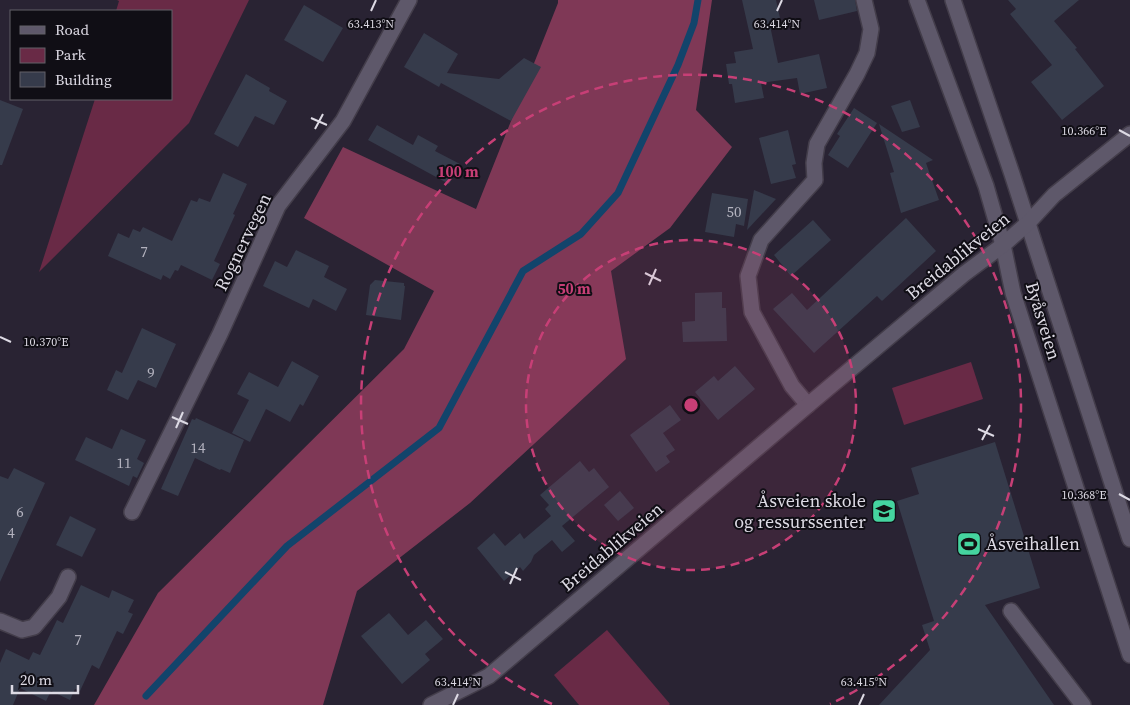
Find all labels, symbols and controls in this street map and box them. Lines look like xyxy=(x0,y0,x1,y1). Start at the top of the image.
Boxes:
legend xyxy=(10,10,172,100)
text: 63.413°N xyxy=(348,16,394,32)
text: 63.414°N xyxy=(754,16,800,32)
text: Road xyxy=(55,19,89,40)
text: Park xyxy=(55,44,87,65)
text: Building xyxy=(55,69,112,90)
text: 10.366°E xyxy=(1062,123,1106,139)
text: 100 m xyxy=(437,161,479,182)
street label: Rognervegen xyxy=(208,189,277,295)
house number: 50 xyxy=(726,201,742,222)
street label: Breidablikveien xyxy=(901,206,1015,305)
house number: 7 xyxy=(140,241,148,262)
text: 50 m xyxy=(557,278,591,299)
street label: Byåsveien xyxy=(1020,279,1067,363)
text: 10.370°E xyxy=(24,334,68,350)
house number: 9 xyxy=(147,362,155,383)
centre of rings xyxy=(682,396,700,414)
house number: 14 xyxy=(190,437,206,458)
house number: 11 xyxy=(116,452,132,473)
text: 10.368°E xyxy=(1062,487,1106,503)
place label: Åsveien skole og ressurssenter xyxy=(734,488,866,534)
street label: Breidablikveien xyxy=(555,496,668,597)
school or university icon: Åsveien skole og ressurssenter xyxy=(871,498,897,524)
house number: 6 xyxy=(16,501,24,522)
house number: 4 xyxy=(7,522,15,543)
sports icon: Åsveihallen xyxy=(956,531,982,557)
place label: Åsveihallen xyxy=(986,531,1080,556)
house number: 7 xyxy=(74,629,82,650)
scale bar xyxy=(12,662,79,694)
text: 20 m xyxy=(20,669,52,690)
text: 63.414°N xyxy=(435,674,481,690)
text: 63.415°N xyxy=(841,674,887,690)

